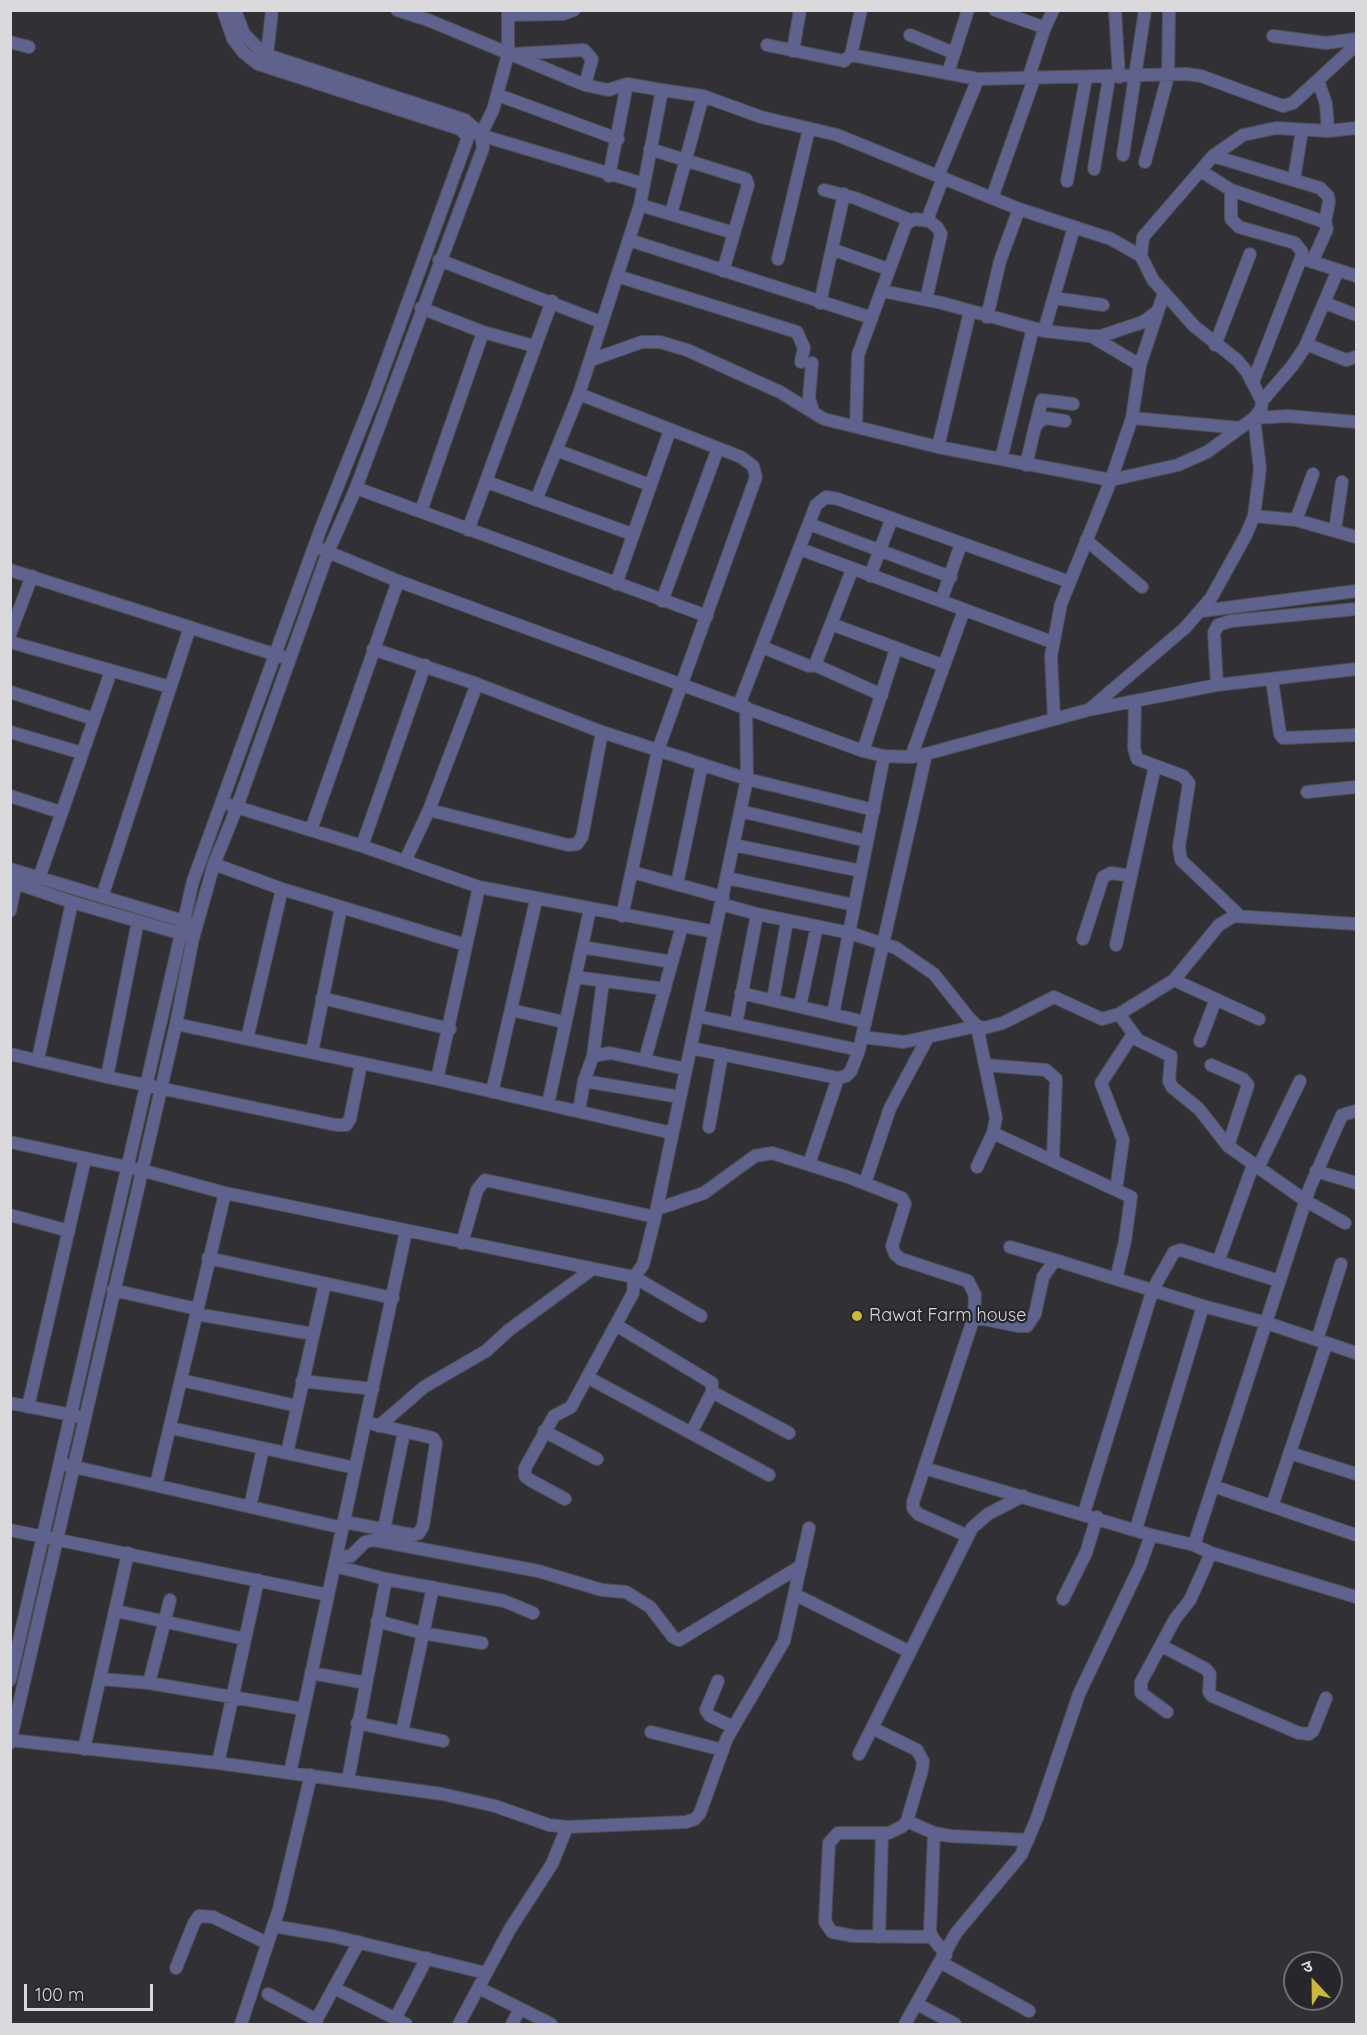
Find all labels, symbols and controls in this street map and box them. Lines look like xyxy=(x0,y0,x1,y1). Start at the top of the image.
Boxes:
place label: Rawat Farm house xyxy=(869,1305,1026,1327)
marker: Rawat Farm house xyxy=(850,1309,864,1323)
north arrow xyxy=(1283,1951,1343,2011)
text: उ xyxy=(1299,1955,1315,1977)
scale bar xyxy=(27,1972,156,2010)
text: 100 m xyxy=(35,1983,84,2006)

